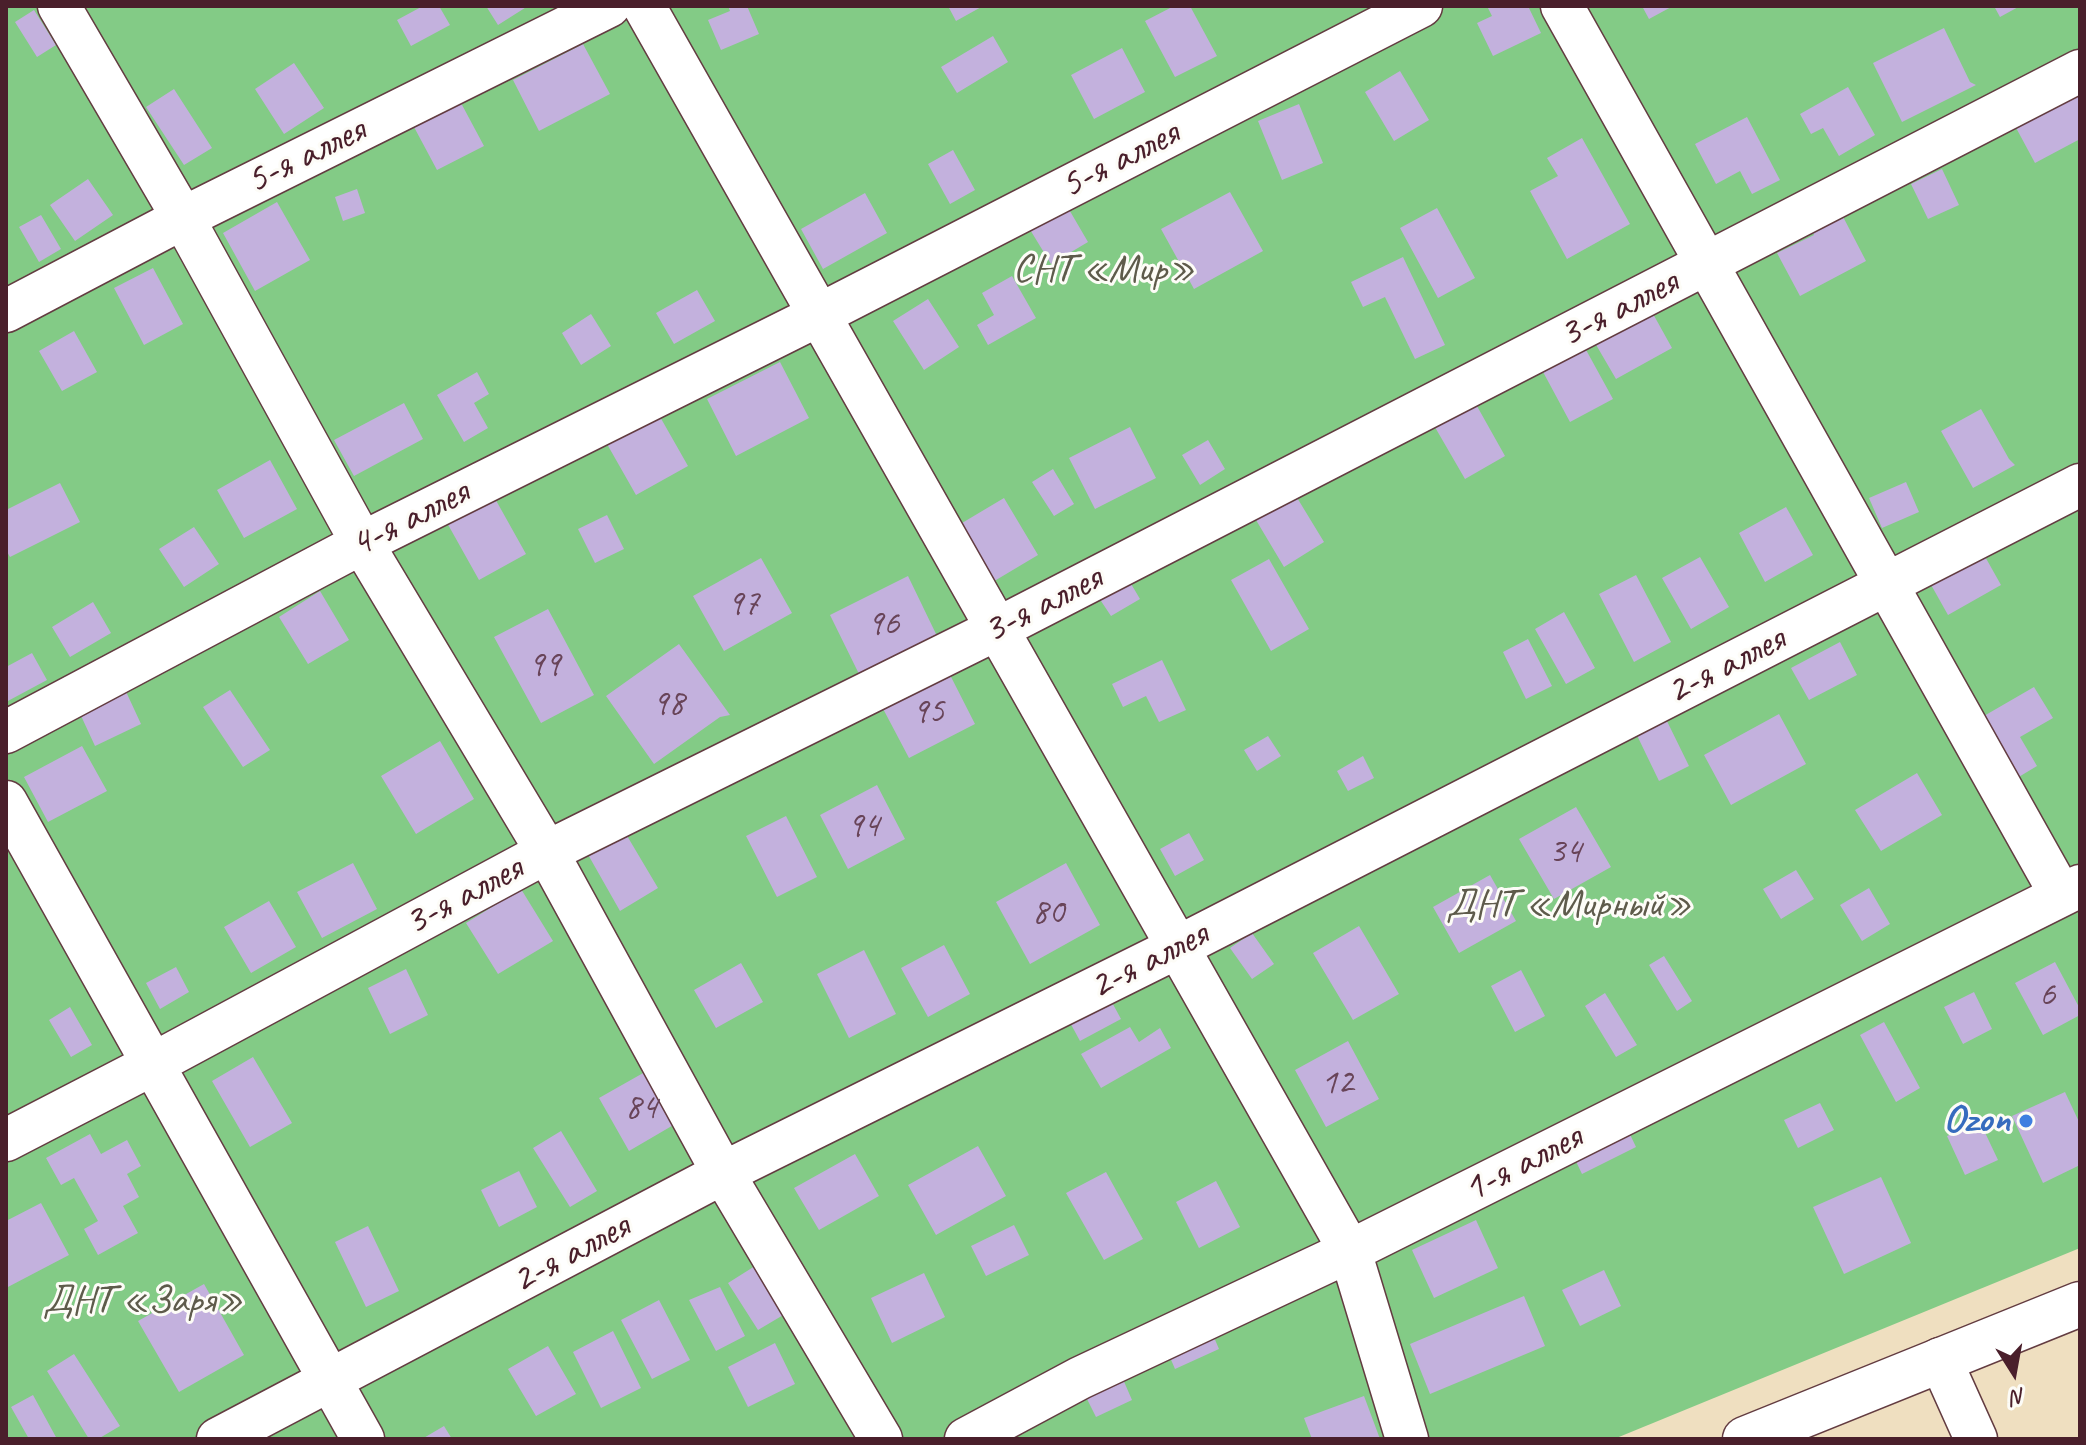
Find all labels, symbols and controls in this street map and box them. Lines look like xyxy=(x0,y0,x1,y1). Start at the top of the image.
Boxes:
street label: 5-я аллея xyxy=(239,107,373,205)
street label: 5-я аллея xyxy=(1053,110,1187,210)
park label: СНТ «Мир» xyxy=(1013,247,1195,295)
street label: 3-я аллея xyxy=(1552,259,1686,359)
street label: 4-я аллея xyxy=(343,469,477,569)
street label: 3-я аллея xyxy=(976,555,1110,655)
house number: 97 xyxy=(727,583,759,627)
house number: 96 xyxy=(867,603,899,647)
street label: 2-я аллея xyxy=(1659,616,1793,716)
house number: 99 xyxy=(528,644,560,688)
house number: 98 xyxy=(652,683,684,727)
house number: 95 xyxy=(912,691,944,735)
house number: 94 xyxy=(847,805,879,849)
house number: 34 xyxy=(1549,831,1581,875)
street label: 3-я аллея xyxy=(397,845,531,947)
park label: ДНТ «Мирный» xyxy=(1446,882,1692,930)
house number: 80 xyxy=(1032,892,1064,936)
street label: 2-я аллея xyxy=(1082,911,1216,1011)
house number: 6 xyxy=(2039,974,2055,1018)
house number: 12 xyxy=(1321,1062,1353,1106)
house number: 84 xyxy=(625,1087,657,1131)
place label: Ozon xyxy=(1943,1097,2010,1145)
marker: Ozon xyxy=(2017,1112,2035,1130)
street label: 1-я аллея xyxy=(1456,1114,1590,1214)
street label: 2-я аллея xyxy=(504,1203,638,1305)
park label: ДНТ «Заря» xyxy=(43,1278,243,1326)
north arrow xyxy=(1974,1333,2054,1413)
text: N xyxy=(2009,1382,2028,1412)

